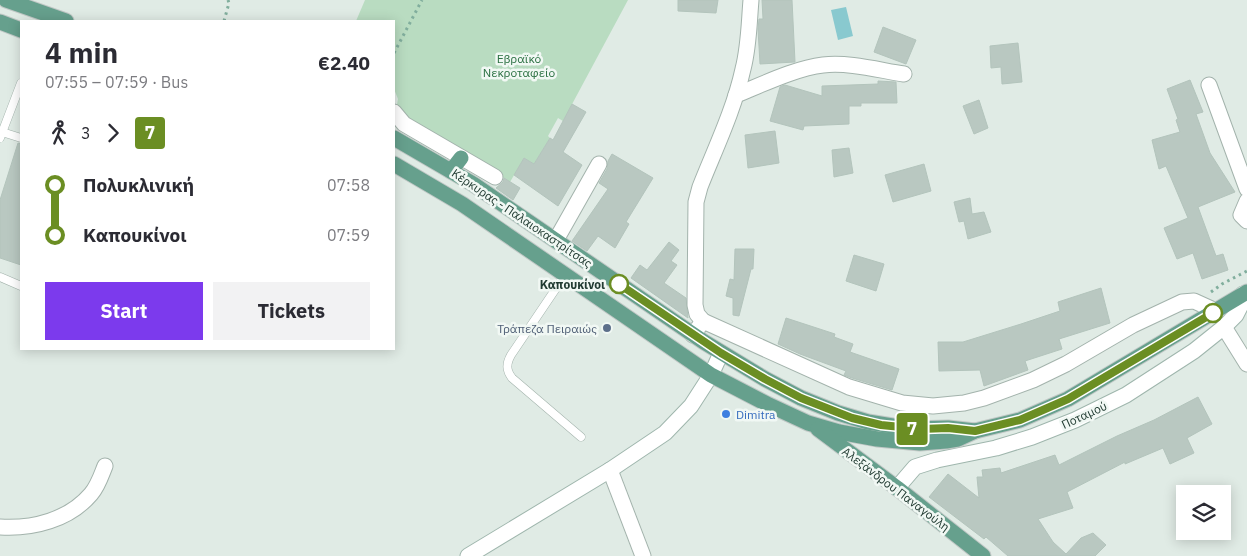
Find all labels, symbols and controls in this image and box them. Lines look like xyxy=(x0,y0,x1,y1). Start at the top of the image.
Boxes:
text: 4 min xyxy=(45,34,118,71)
text: €2.40 xyxy=(318,51,370,75)
park label: Εβραϊκό Νεκροταφείο xyxy=(483,51,555,80)
text: 07:55 – 07:59 · Bus xyxy=(45,72,188,92)
icon: walk xyxy=(45,119,73,147)
icon: forward xyxy=(99,119,127,147)
text: 7 xyxy=(145,121,155,144)
text: 3 xyxy=(81,123,91,143)
street label: Κέρκυρας - Παλαιοκαστρίτσας xyxy=(449,165,595,271)
text: Πολυκλινική xyxy=(83,173,194,197)
text: 07:58 xyxy=(327,175,370,195)
text: Καπουκίνοι xyxy=(83,223,187,247)
text: 07:59 xyxy=(327,225,370,245)
marker: Καπουκίνοι xyxy=(609,274,629,294)
place label: Καπουκίνοι xyxy=(540,277,605,292)
button: Start xyxy=(45,282,203,340)
button: Tickets xyxy=(213,282,370,340)
unlabelled marker xyxy=(1203,303,1223,323)
place label: Τράπεζα Πειραιώς xyxy=(497,321,597,336)
marker: Τράπεζα Πειραιώς xyxy=(601,322,613,334)
street label: Ποταμού xyxy=(1059,398,1109,432)
place label: Dimitra xyxy=(736,407,776,422)
marker: Dimitra xyxy=(720,408,732,420)
line badge: 7 xyxy=(896,413,928,445)
text: 7 xyxy=(907,417,917,440)
street label: Αλεξάνδρου Παναγούλη xyxy=(839,444,953,534)
map controls xyxy=(1176,485,1231,540)
button: layers xyxy=(1176,485,1231,540)

